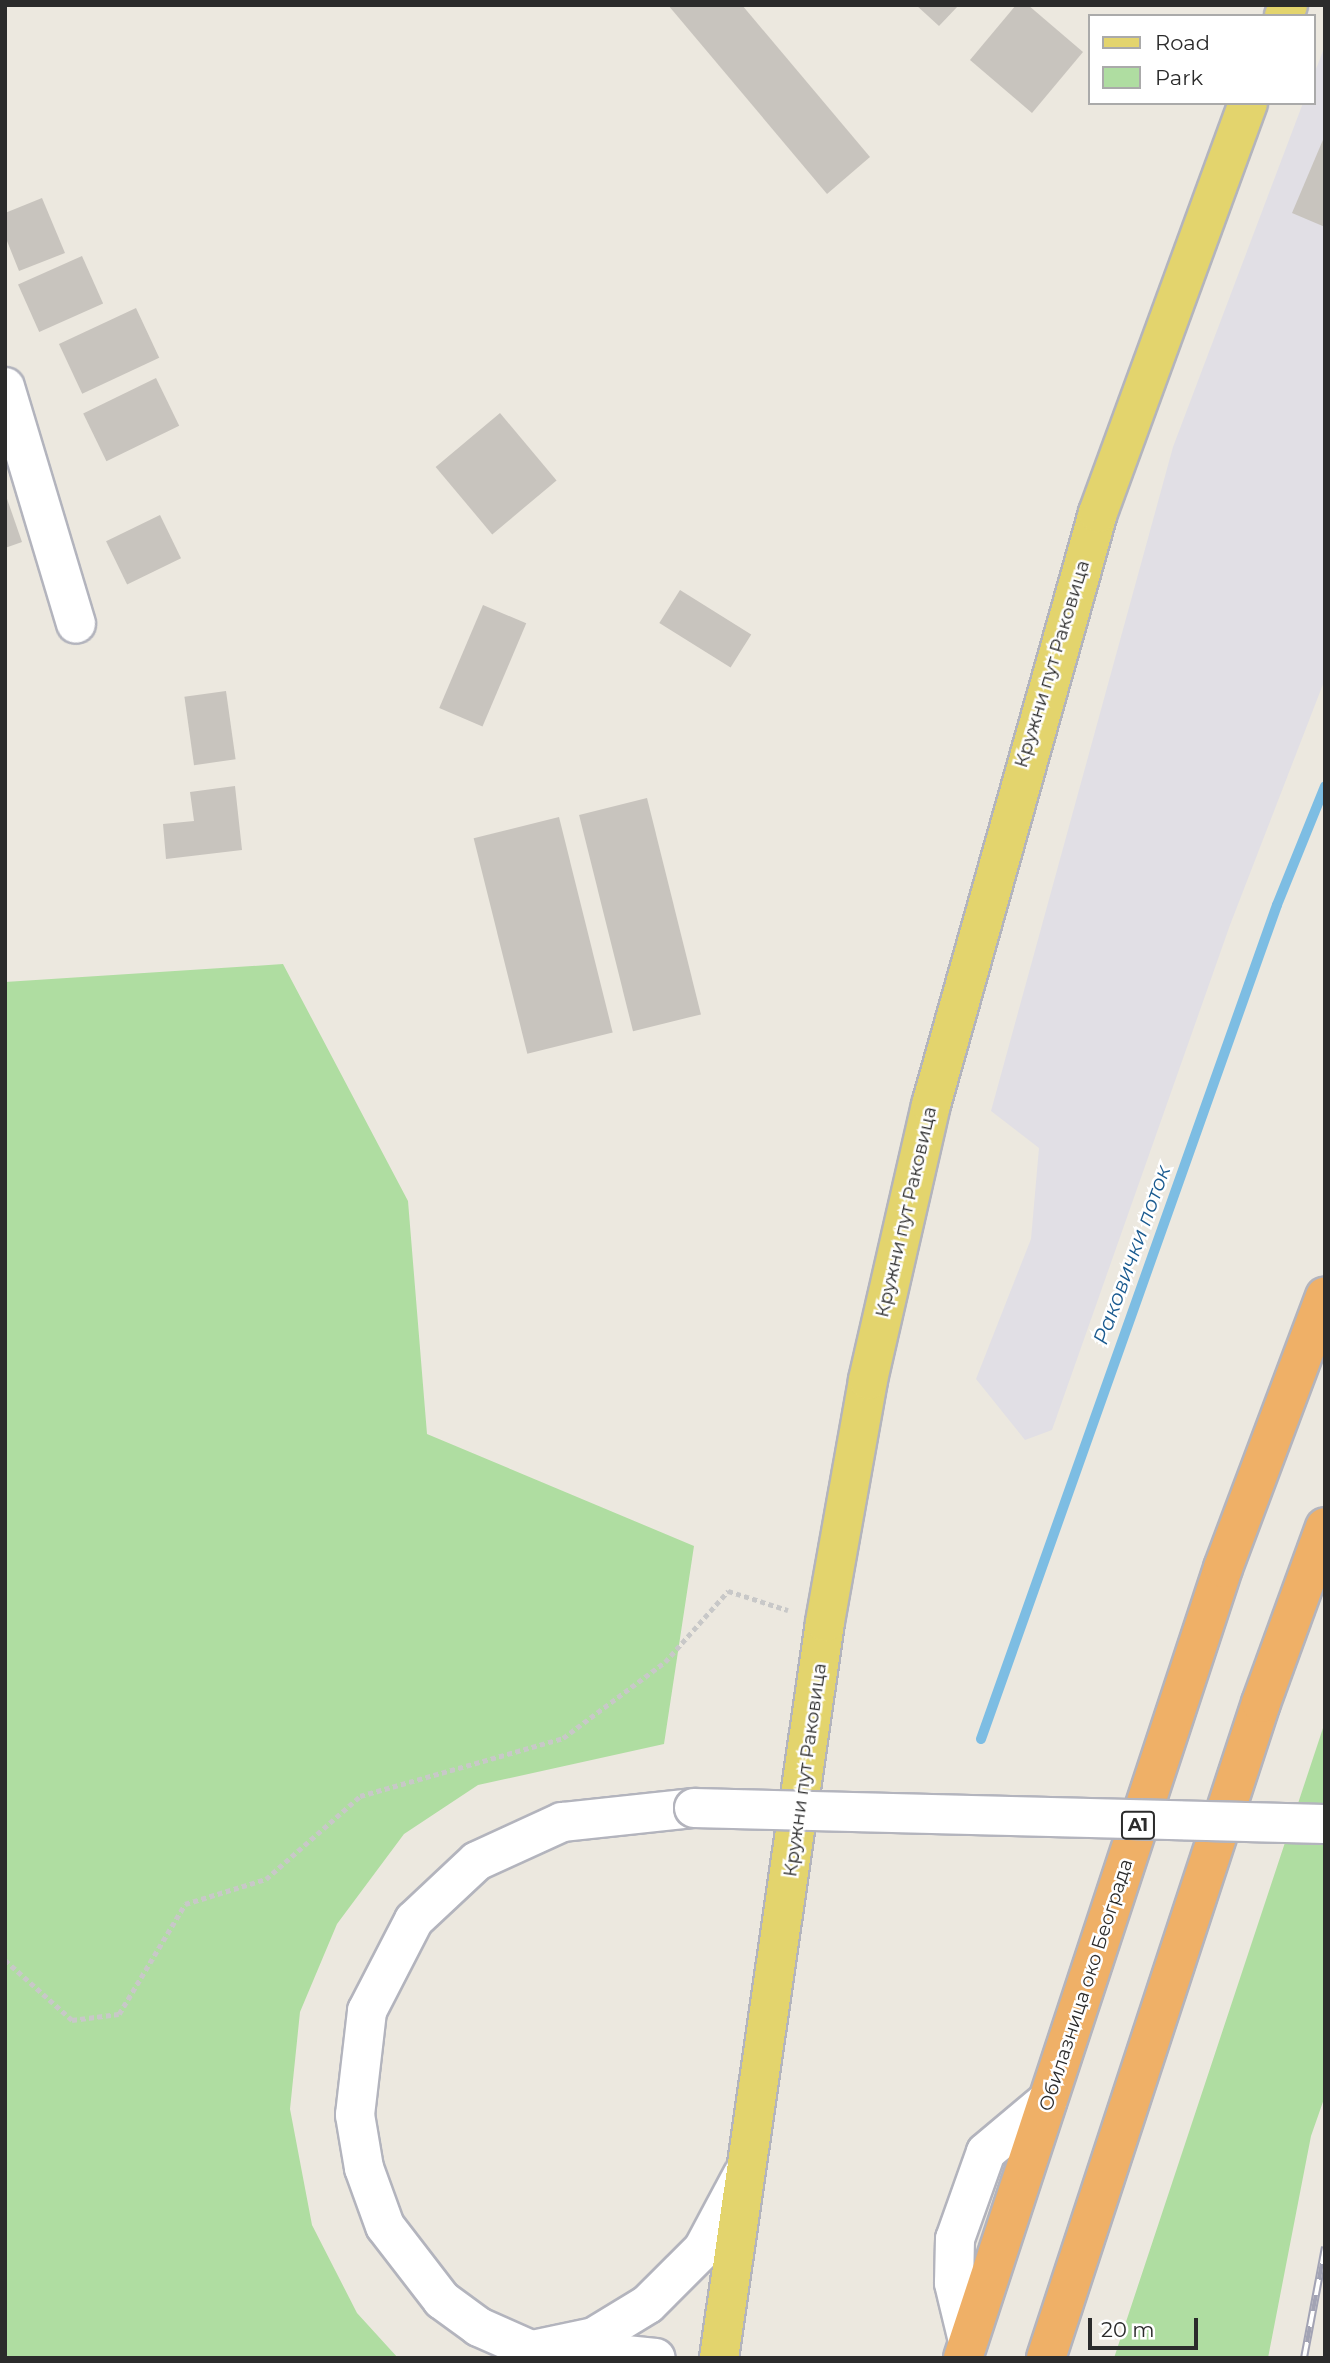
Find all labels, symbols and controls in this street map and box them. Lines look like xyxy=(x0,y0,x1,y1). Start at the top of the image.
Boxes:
legend xyxy=(1088,14,1316,105)
text: Road xyxy=(1155,30,1210,55)
text: Park xyxy=(1155,65,1203,90)
street label: Кружни пут Раковица xyxy=(1010,557,1094,771)
street label: Кружни пут Раковица xyxy=(871,1104,941,1320)
water label: Раковички поток xyxy=(1088,1162,1176,1348)
street label: Кружни пут Раковица xyxy=(779,1662,831,1878)
road number: A1 xyxy=(1120,1811,1156,1840)
street label: Обилазница око Београда xyxy=(1034,1856,1138,2114)
scale bar xyxy=(1092,2304,1202,2348)
text: 20 m xyxy=(1101,2317,1155,2342)

